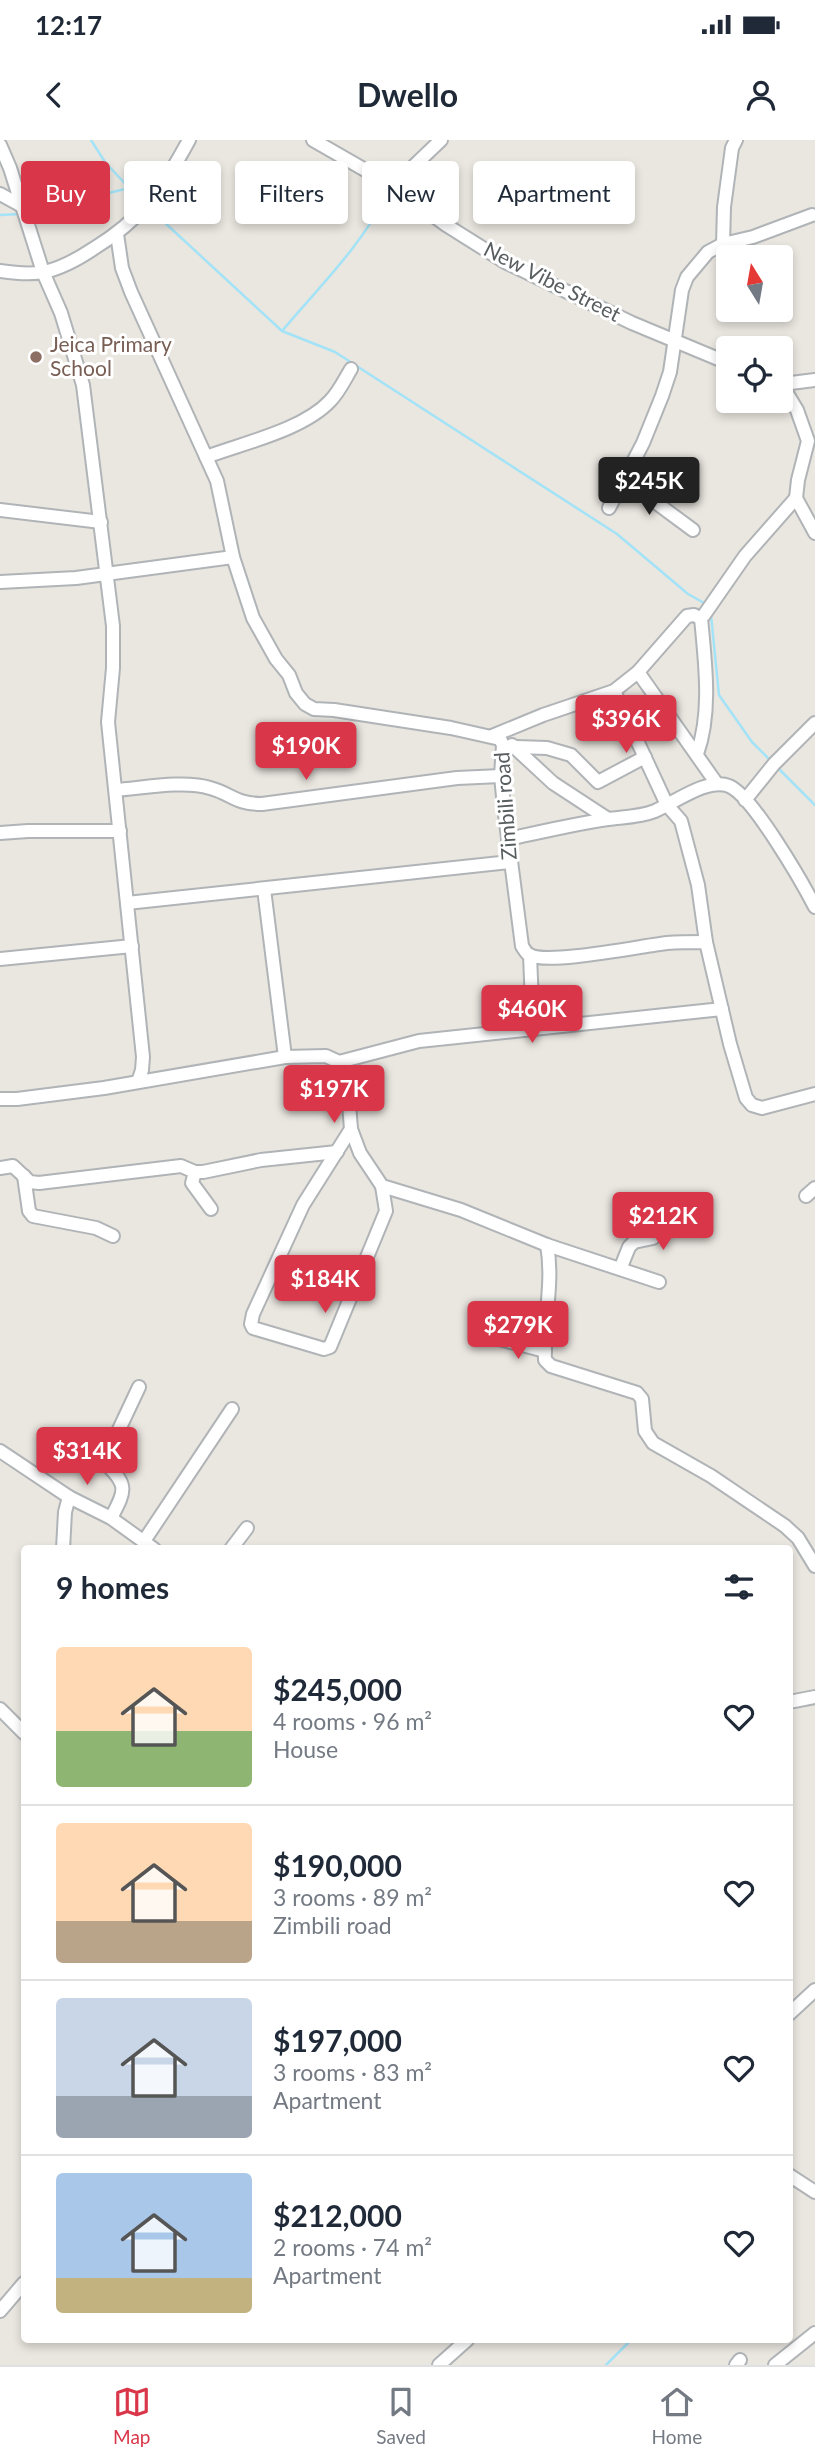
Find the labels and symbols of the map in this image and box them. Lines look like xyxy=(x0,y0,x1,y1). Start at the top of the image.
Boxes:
street label: New Vibe Street xyxy=(480,235,626,326)
north arrow xyxy=(716,245,793,322)
place label: Jeica Primary School xyxy=(50,331,172,380)
marker: Jeica Primary School xyxy=(28,349,44,365)
pin: $245K xyxy=(600,458,698,517)
pin: $396K xyxy=(577,696,675,755)
pin: $190K xyxy=(257,722,355,782)
street label: Zimbili road xyxy=(488,751,521,861)
pin: $460K xyxy=(483,986,581,1045)
pin: $197K xyxy=(285,1066,383,1125)
pin: $212K xyxy=(614,1192,712,1252)
pin: $184K xyxy=(276,1256,374,1315)
pin: $279K xyxy=(469,1302,567,1361)
pin: $314K xyxy=(38,1428,136,1487)

